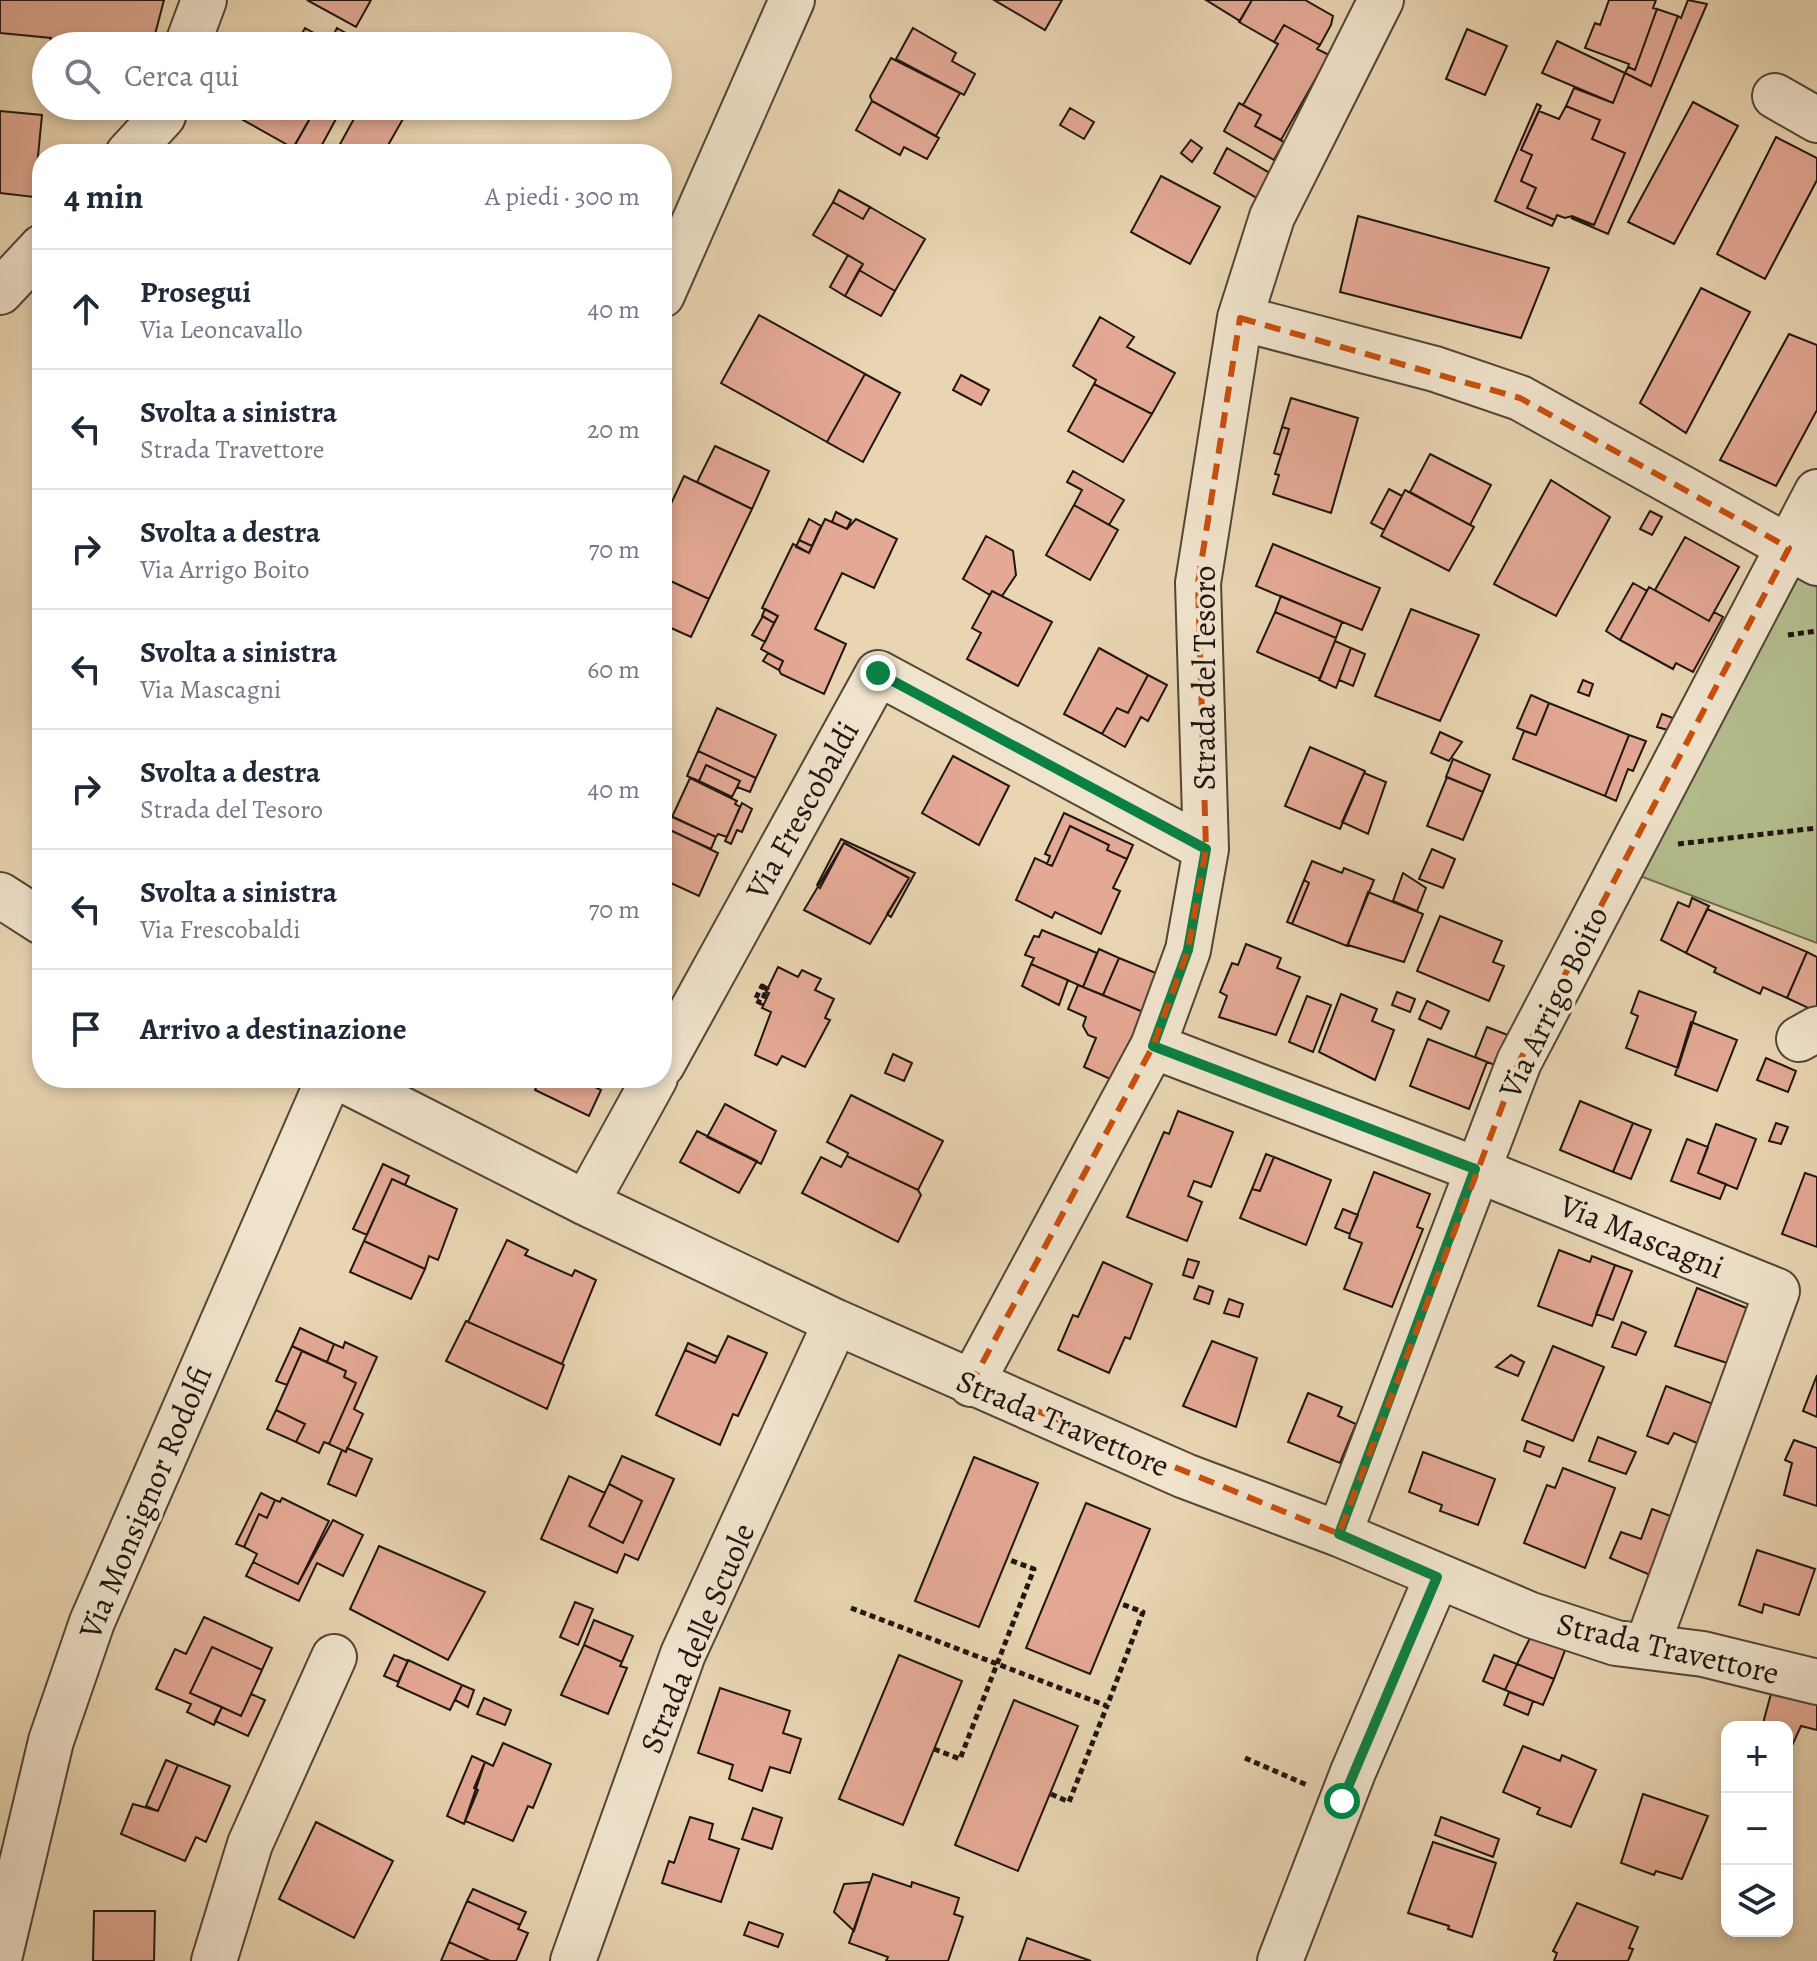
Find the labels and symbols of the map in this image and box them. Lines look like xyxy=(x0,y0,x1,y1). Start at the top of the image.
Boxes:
street label: Strada del Tesoro xyxy=(1182,565,1226,791)
route end xyxy=(860,655,896,691)
street label: Via Frescobaldi xyxy=(734,713,869,908)
street label: Via Arrigo Boito xyxy=(1487,899,1619,1106)
street label: Via Mascagni xyxy=(1552,1183,1731,1289)
street label: Strada Travettore xyxy=(950,1358,1176,1488)
street label: Via Monsignor Rodolfi xyxy=(67,1359,222,1646)
street label: Strada delle Scuole xyxy=(629,1516,765,1760)
street label: Strada Travettore xyxy=(1552,1601,1784,1695)
route start xyxy=(1324,1783,1360,1819)

